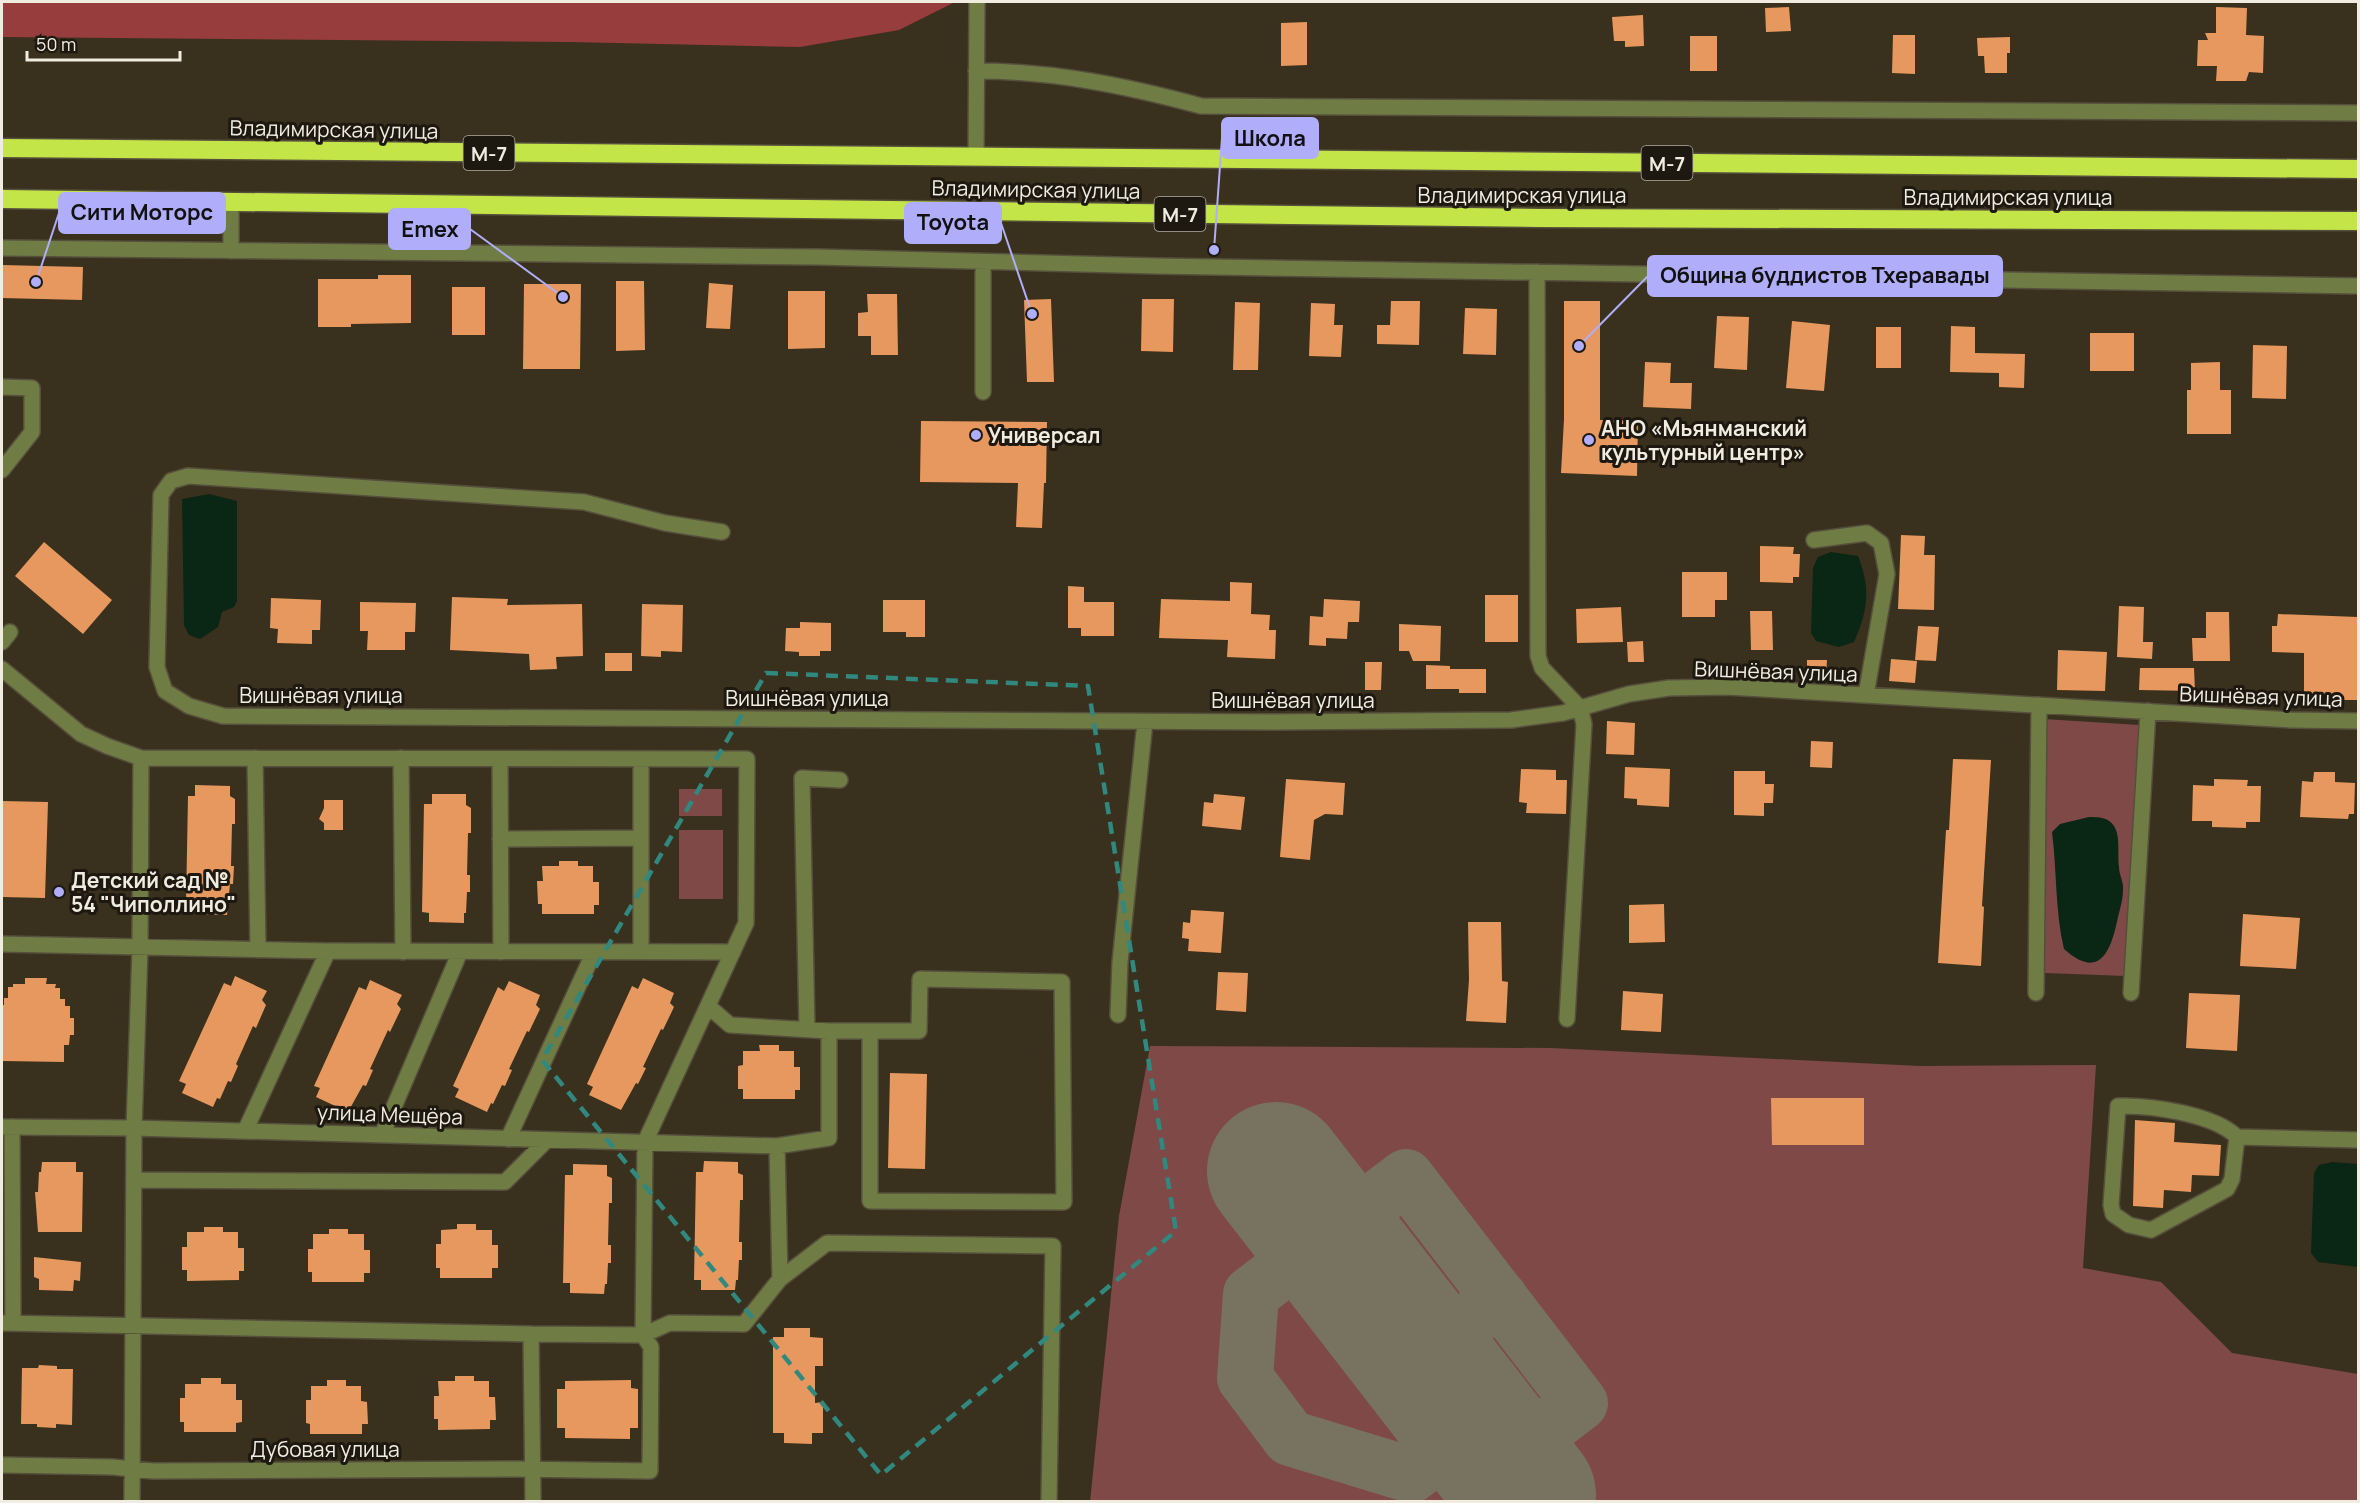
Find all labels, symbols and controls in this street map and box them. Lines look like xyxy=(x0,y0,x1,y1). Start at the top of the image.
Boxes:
scale bar xyxy=(27,24,180,62)
text: 50 m xyxy=(36,32,76,56)
street label: Владимирская улица xyxy=(229,113,439,145)
callout: Школа xyxy=(1222,118,1318,158)
text: Школа xyxy=(1234,123,1306,153)
road number: М-7 xyxy=(464,136,514,170)
road number: М-7 xyxy=(1642,146,1692,180)
street label: Владимирская улица xyxy=(931,173,1141,205)
street label: Владимирская улица xyxy=(1418,181,1626,209)
street label: Владимирская улица xyxy=(1904,183,2112,211)
callout: Сити Моторс xyxy=(59,193,225,233)
text: Сити Моторс xyxy=(71,197,213,227)
road number: М-7 xyxy=(1154,197,1206,231)
callout: Toyota xyxy=(905,203,1001,243)
text: Toyota xyxy=(917,207,989,237)
callout: Emex xyxy=(389,209,470,249)
text: Emex xyxy=(401,214,459,244)
callout: Община буддистов Тхеравады xyxy=(1648,256,2002,296)
text: Община буддистов Тхеравады xyxy=(1660,260,1990,290)
place label: АНО «Мьянманский культурный центр» xyxy=(1601,414,1807,466)
place label: Универсал xyxy=(988,421,1100,449)
marker: Универсал xyxy=(969,428,983,442)
marker: АНО «Мьянманский культурный центр» xyxy=(1582,433,1596,447)
street label: Вишнёвая улица xyxy=(1694,654,1858,688)
street label: Вишнёвая улица xyxy=(2179,679,2343,713)
street label: Вишнёвая улица xyxy=(239,681,403,709)
street label: Вишнёвая улица xyxy=(725,684,889,712)
street label: Вишнёвая улица xyxy=(1211,686,1375,714)
place label: Детский сад № 54 "Чиполлино" xyxy=(71,866,236,918)
marker: Детский сад № 54 "Чиполлино" xyxy=(52,885,66,899)
street label: улица Мещёра xyxy=(317,1097,463,1131)
street label: Дубовая улица xyxy=(250,1435,400,1463)

